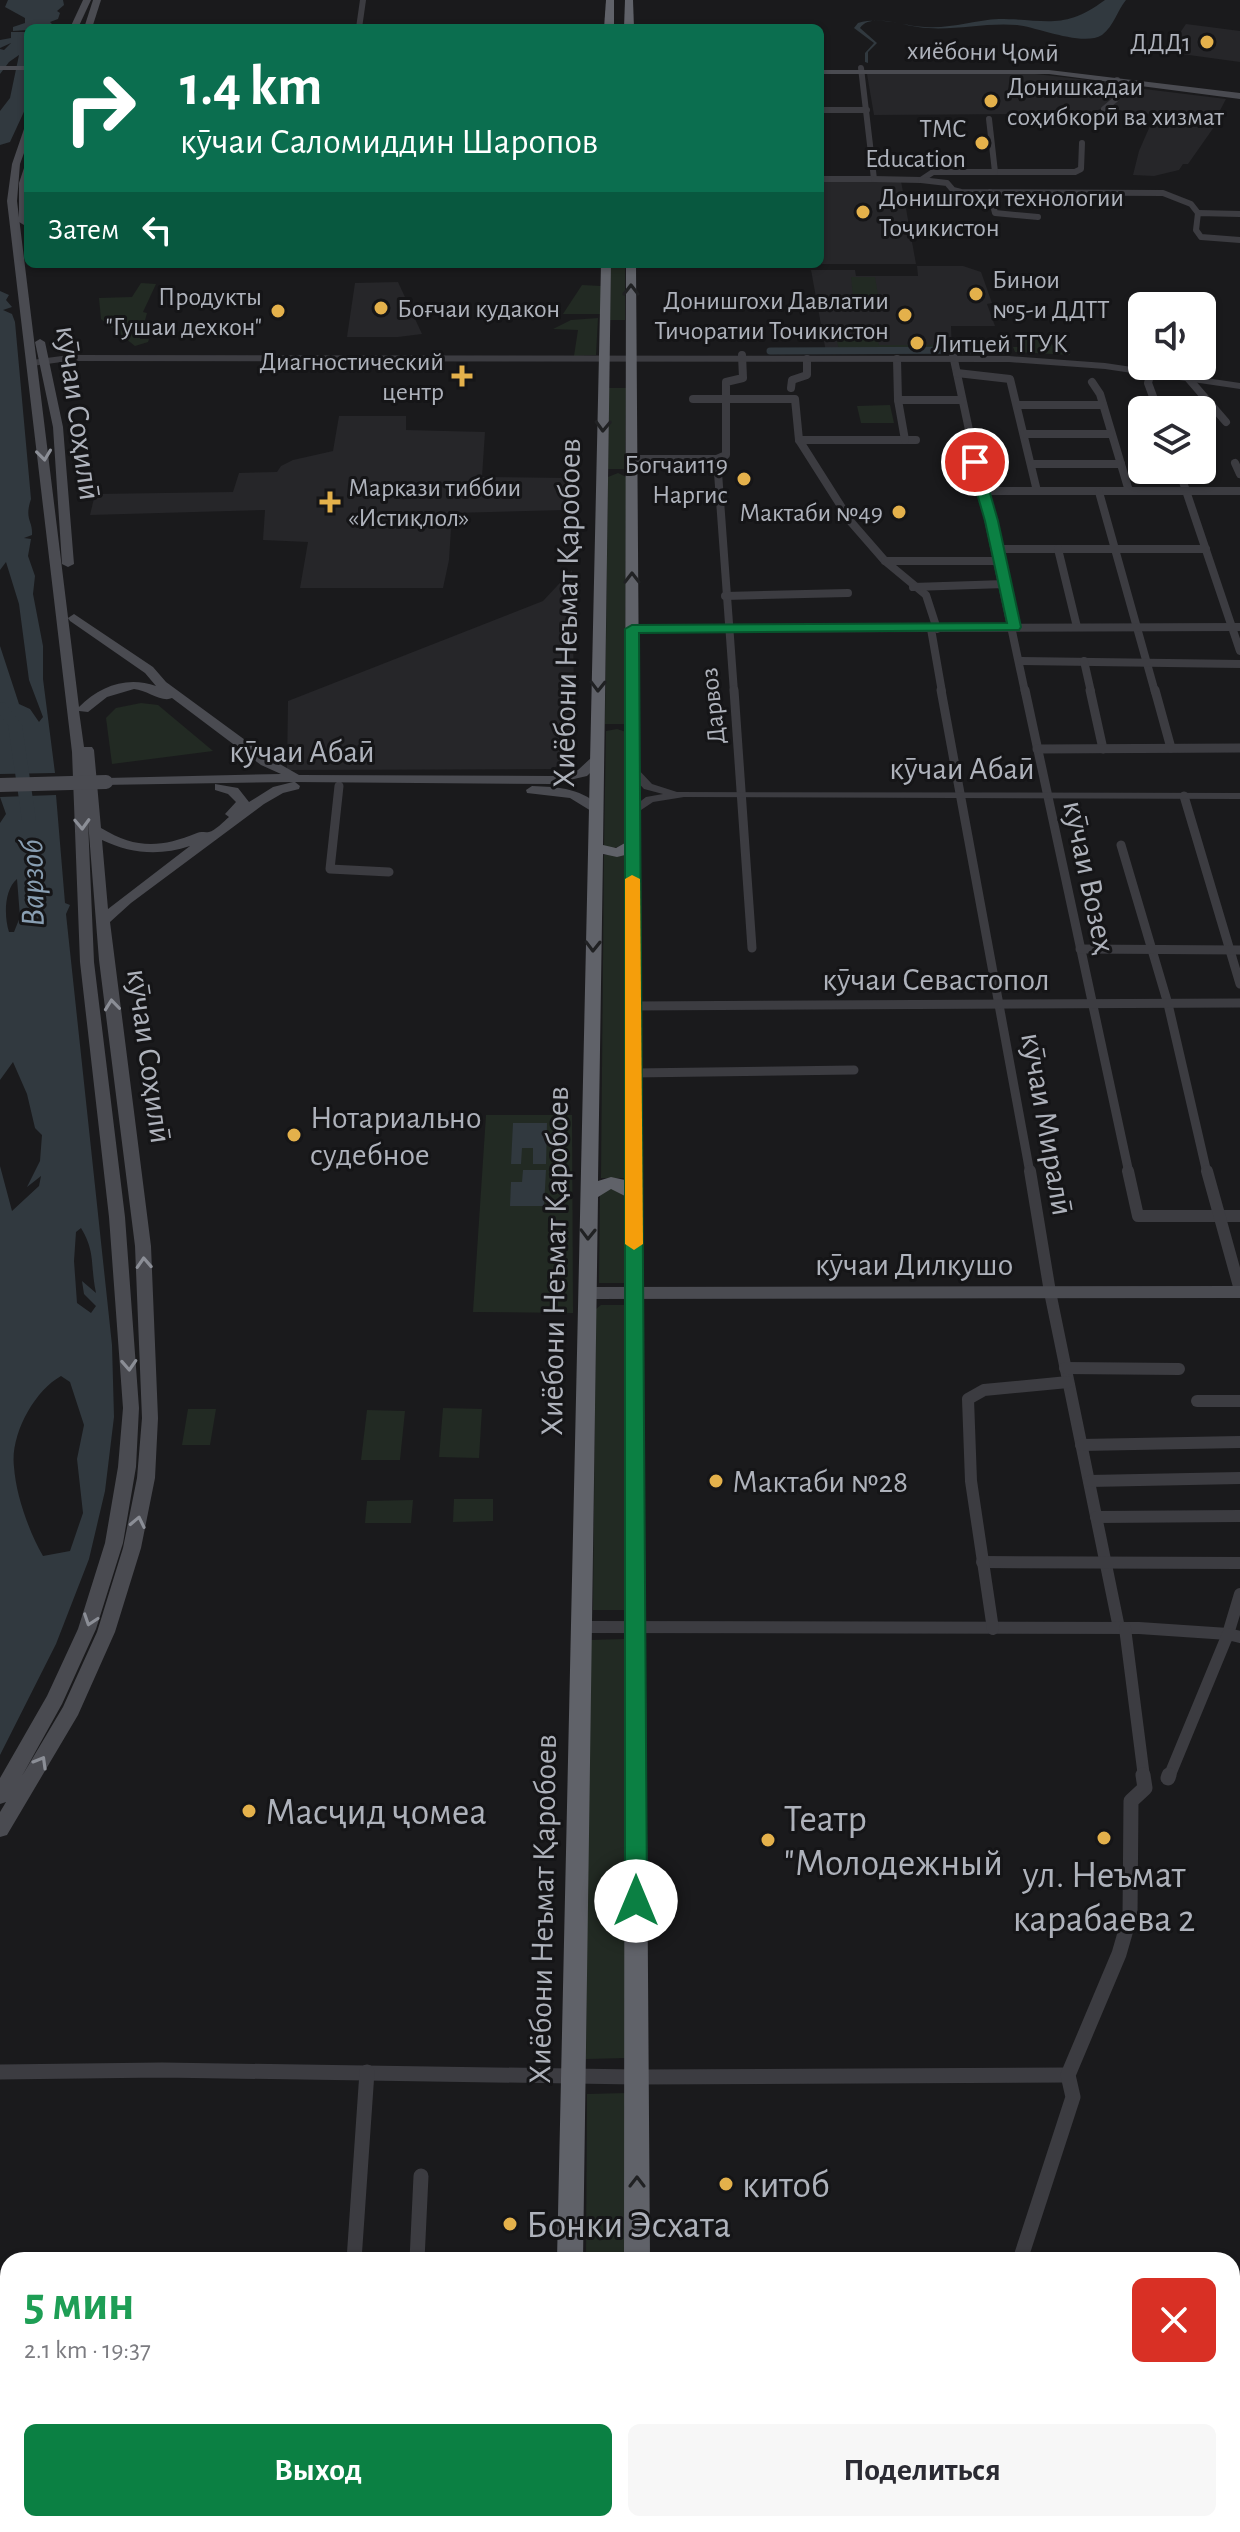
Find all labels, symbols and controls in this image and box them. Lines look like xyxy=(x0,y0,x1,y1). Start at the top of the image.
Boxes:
place label: ДДД1 xyxy=(1130,30,1191,56)
marker: ДДД1 xyxy=(1198,33,1216,51)
street label: хиёбони Ҷомӣ xyxy=(907,38,1059,66)
icon: right xyxy=(48,56,152,160)
text: 1.4 km xyxy=(180,59,323,115)
place label: Донишкадаи соҳибкорӣ ва хизмат xyxy=(1007,74,1224,130)
marker: Донишкадаи соҳибкорӣ ва хизмат xyxy=(982,92,1000,110)
place label: TMC Education xyxy=(865,116,966,172)
text: кӯчаи Саломиддин Шаропов xyxy=(180,124,598,160)
marker: TMC Education xyxy=(973,134,991,152)
place label: Донишгоҳи технологии Тоҷикистон xyxy=(879,185,1124,241)
marker: Донишгоҳи технологии Тоҷикистон xyxy=(854,203,872,221)
icon: left xyxy=(135,208,179,252)
text: Затем xyxy=(48,215,119,245)
place label: Бинои №5-и ДДТТ xyxy=(992,267,1109,323)
one-way arrow xyxy=(622,283,640,296)
place label: Продукты "Гушаи дехкон" xyxy=(105,284,262,340)
marker: Бинои №5-и ДДТТ xyxy=(967,285,985,303)
place label: Донишгохи Давлатии Тичоратии Точикистон xyxy=(654,288,889,344)
map controls xyxy=(1128,292,1216,484)
button: sound xyxy=(1128,292,1216,380)
place label: Боғчаи кудакон xyxy=(397,296,560,322)
marker: Боғчаи кудакон xyxy=(372,299,390,317)
marker: Продукты "Гушаи дехкон" xyxy=(269,302,287,320)
marker: Донишгохи Давлатии Тичоратии Точикистон xyxy=(896,306,914,324)
street label: кӯчаи Соҳилӣ xyxy=(50,324,106,502)
place label: Литцей ТГУК xyxy=(933,331,1068,357)
marker: Литцей ТГУК xyxy=(908,334,926,352)
place label: Диагностический центр xyxy=(259,349,444,405)
marker: Диагностический центр xyxy=(451,365,473,387)
button: layers xyxy=(1128,396,1216,484)
one-way arrow xyxy=(595,420,612,433)
pin xyxy=(941,428,1009,496)
street label: Хиёбони Неъмат Қаробоев xyxy=(548,438,586,788)
icon: arrive xyxy=(953,440,997,484)
one-way arrow xyxy=(35,448,52,461)
place label: Богчаи119 Наргис xyxy=(624,452,728,508)
marker: Богчаи119 Наргис xyxy=(735,470,753,488)
place label: Маркази тиббии «Истиқлол» xyxy=(348,475,521,531)
marker: Маркази тиббии «Истиқлол» xyxy=(319,491,341,513)
place label: Мактаби №49 xyxy=(739,500,883,526)
marker: Мактаби №49 xyxy=(890,503,908,521)
one-way arrow xyxy=(623,571,640,584)
street label: Дарвоз xyxy=(696,666,730,745)
one-way arrow xyxy=(589,680,607,693)
street label: кӯчаи Абаӣ xyxy=(229,736,375,768)
street label: кӯчаи Абаӣ xyxy=(889,753,1035,785)
street label: кӯчаи Возеҳ xyxy=(1057,798,1121,957)
one-way arrow xyxy=(73,818,90,831)
water label: Варзоб xyxy=(15,839,51,927)
one-way arrow xyxy=(585,940,602,953)
street label: кӯчаи Севастопол xyxy=(822,964,1050,996)
street label: кӯчаи Соҳилӣ xyxy=(121,967,177,1145)
one-way arrow xyxy=(103,999,120,1012)
street label: кӯчаи Миралӣ xyxy=(1015,1030,1079,1218)
street label: Хиёбони Неъмат Қаробоев xyxy=(536,1086,574,1436)
place label: Нотариально судебное xyxy=(310,1102,481,1171)
marker: Нотариально судебное xyxy=(285,1126,303,1144)
one-way arrow xyxy=(580,1228,597,1241)
street label: кӯчаи Дилкушо xyxy=(815,1249,1013,1281)
one-way arrow xyxy=(136,1256,153,1269)
one-way arrow xyxy=(121,1359,138,1372)
place label: Мактаби №28 xyxy=(732,1466,908,1498)
marker: Мактаби №28 xyxy=(707,1472,725,1490)
one-way arrow xyxy=(128,1516,145,1529)
one-way arrow xyxy=(83,1612,99,1626)
street label: Хиёбони Неъмат Қаробоев xyxy=(524,1734,562,2084)
one-way arrow xyxy=(31,1756,47,1771)
place label: Масҷид ҷомеа xyxy=(265,1794,487,1832)
place label: Театр "Молодежный xyxy=(784,1801,1003,1883)
marker: Масҷид ҷомеа xyxy=(240,1802,258,1820)
marker: ул. Неъмат карабаева 2 xyxy=(1095,1829,1113,1847)
marker: Театр "Молодежный xyxy=(759,1831,777,1849)
place label: ул. Неъмат карабаева 2 xyxy=(1013,1857,1195,1939)
position arrow xyxy=(594,1859,678,1943)
place label: китоб xyxy=(742,2167,830,2205)
one-way arrow xyxy=(628,2175,646,2188)
marker: китоб xyxy=(717,2175,735,2193)
place label: Бонки Эсхата xyxy=(526,2207,731,2245)
marker: Бонки Эсхата xyxy=(501,2215,519,2233)
button: close xyxy=(1132,2278,1216,2362)
text: 5 мин xyxy=(24,2281,135,2329)
text: 2.1 km · 19:37 xyxy=(24,2337,151,2363)
button: Выход xyxy=(24,2424,612,2516)
button: Поделиться xyxy=(628,2424,1216,2516)

